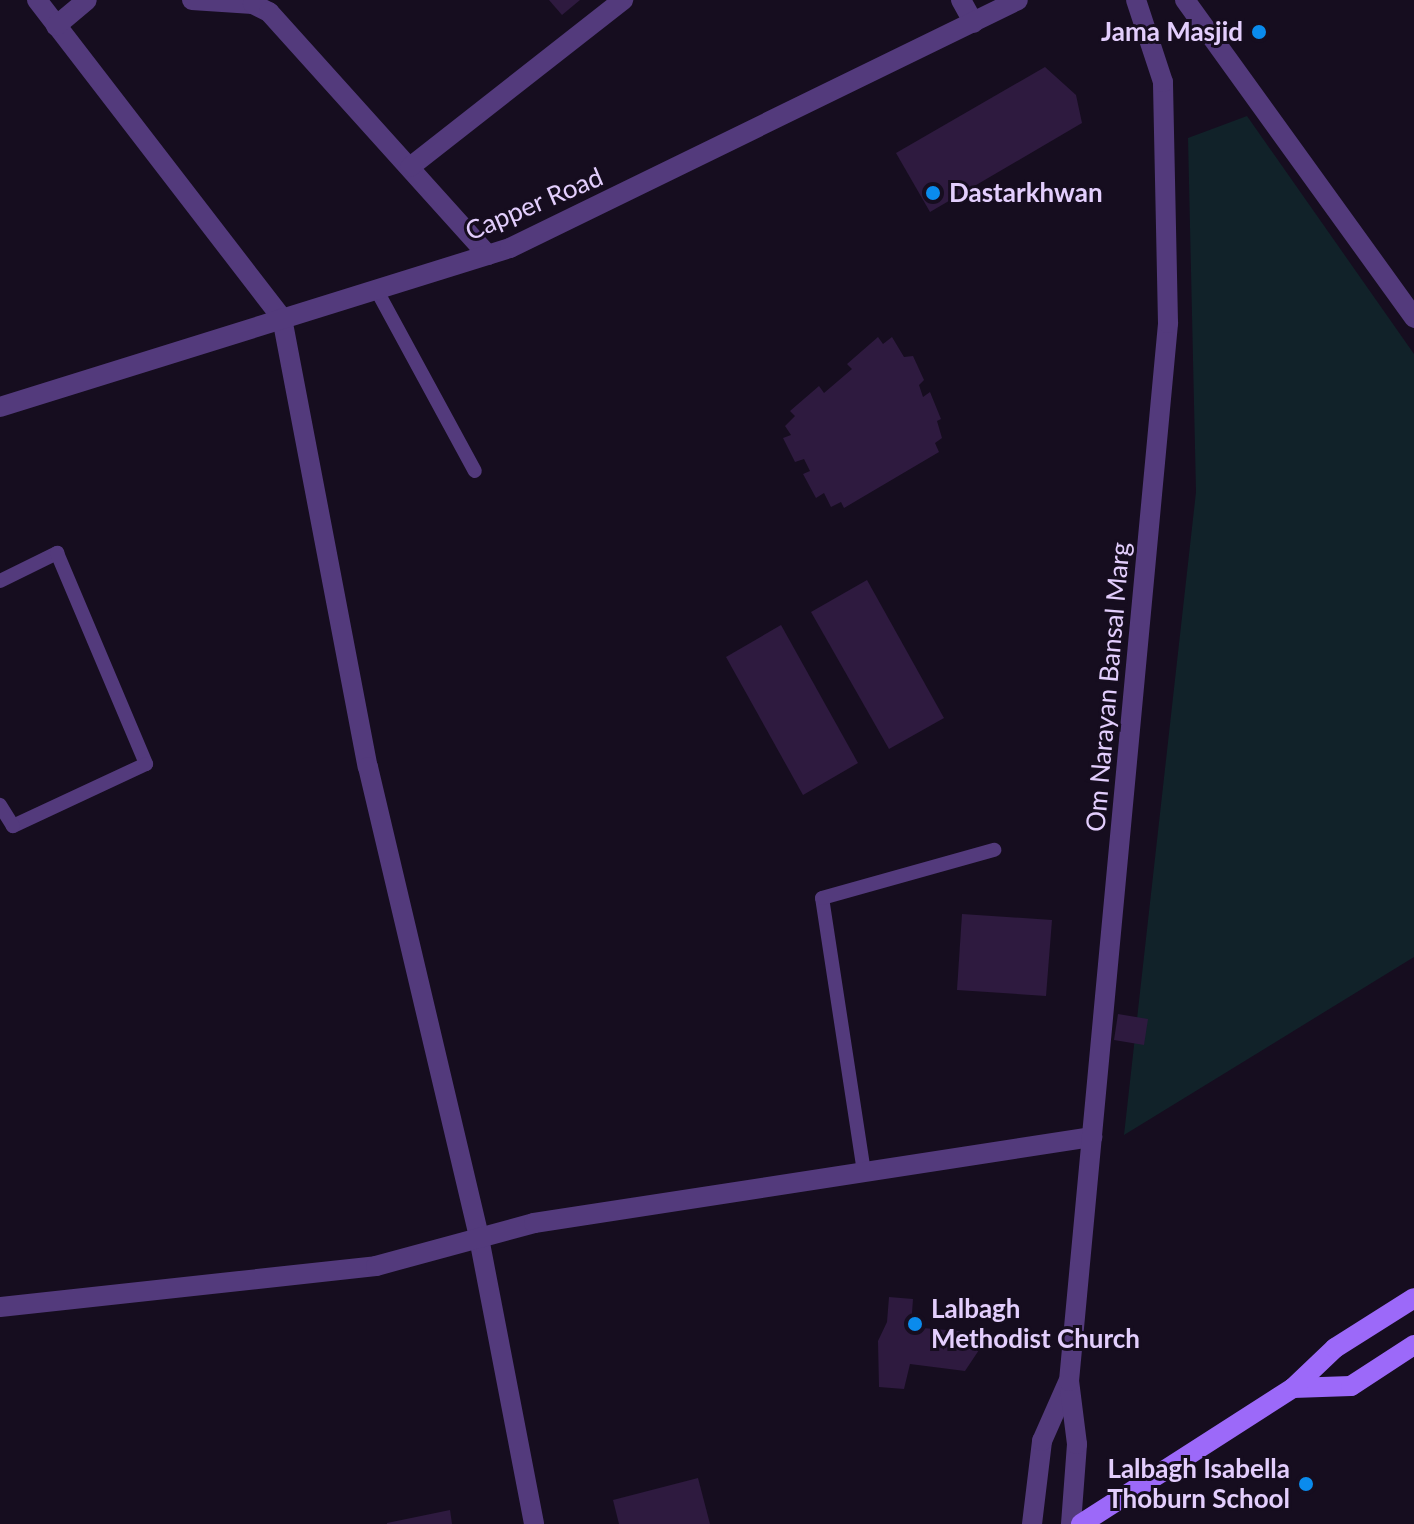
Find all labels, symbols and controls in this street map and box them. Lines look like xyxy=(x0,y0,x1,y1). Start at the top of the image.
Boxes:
place label: Jama Masjid xyxy=(1101,16,1243,48)
marker: Jama Masjid xyxy=(1250,23,1268,41)
street label: Capper Road xyxy=(460,161,608,247)
place label: Dastarkhwan xyxy=(949,177,1103,209)
marker: Dastarkhwan xyxy=(924,184,942,202)
street label: Om Narayan Bansal Marg xyxy=(1080,541,1136,833)
place label: Lalbagh Methodist Church xyxy=(931,1293,1140,1354)
marker: Lalbagh Methodist Church xyxy=(906,1315,924,1333)
place label: Lalbagh Isabella Thoburn School xyxy=(1107,1453,1290,1514)
marker: Lalbagh Isabella Thoburn School xyxy=(1297,1475,1315,1493)

